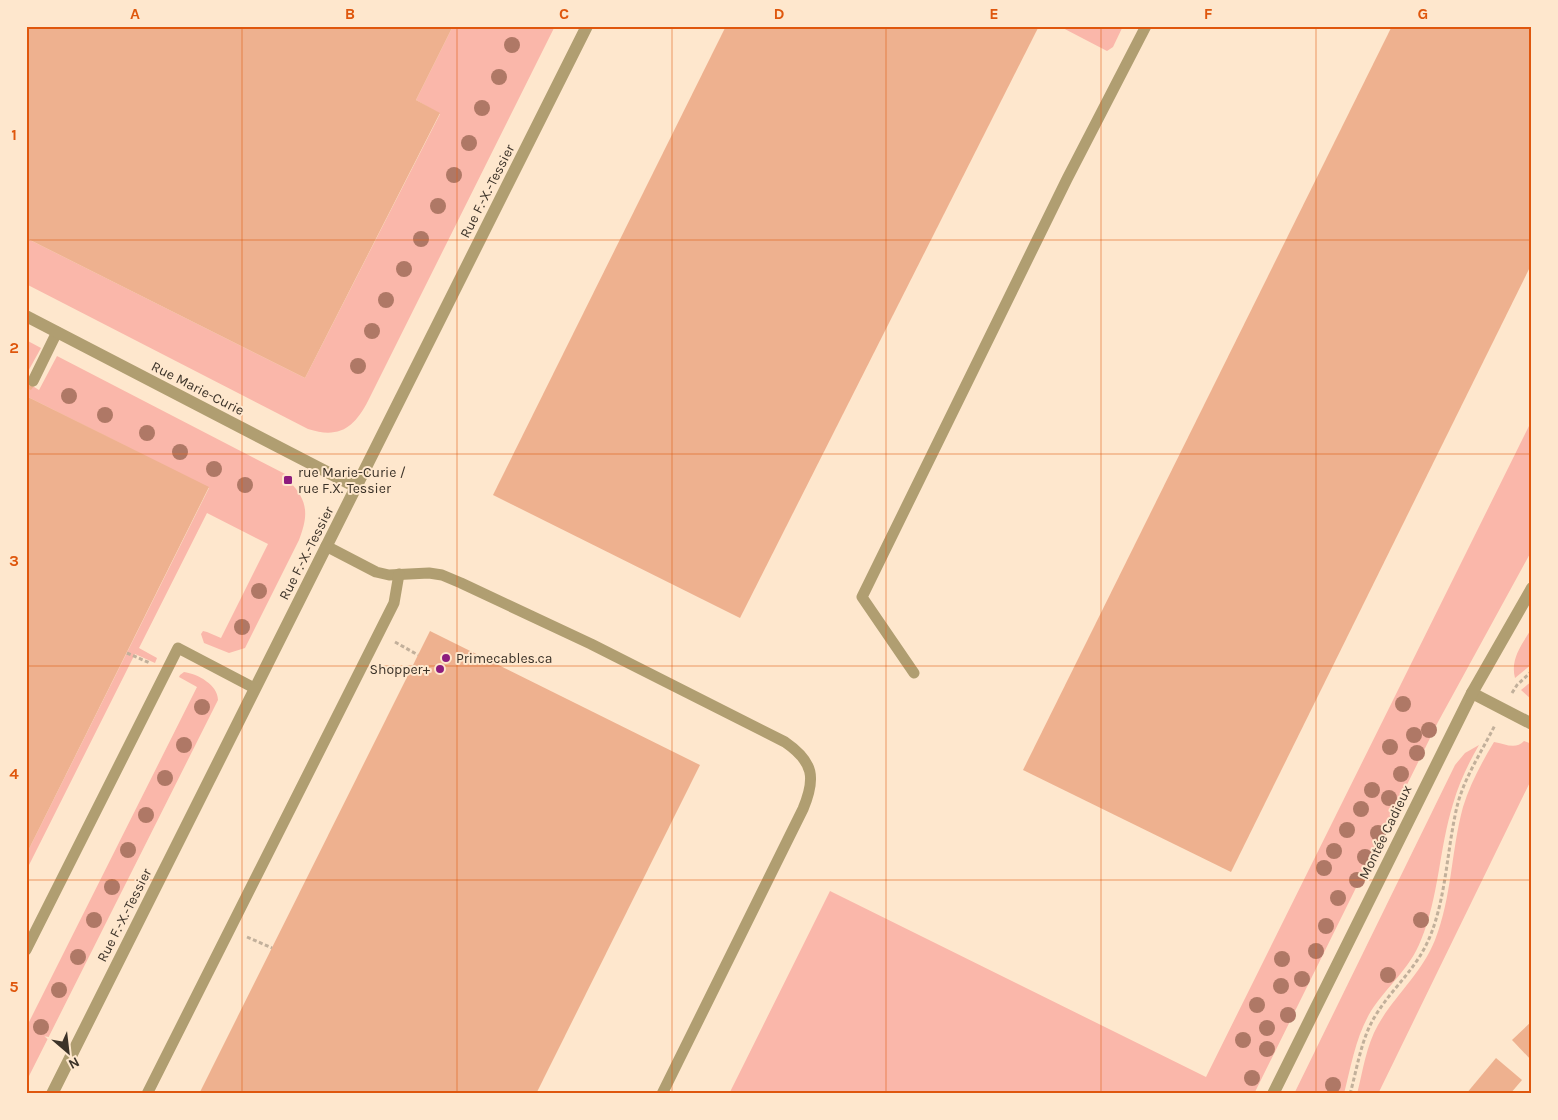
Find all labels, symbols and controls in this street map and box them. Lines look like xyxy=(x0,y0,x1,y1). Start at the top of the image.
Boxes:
text: A xyxy=(130,4,140,23)
text: B xyxy=(345,4,355,23)
text: C xyxy=(559,4,569,23)
text: D xyxy=(774,4,785,23)
text: E xyxy=(989,4,999,23)
text: F xyxy=(1204,4,1213,23)
text: G xyxy=(1418,4,1428,23)
text: 1 xyxy=(11,125,17,144)
street label: Rue F.-X.-Tessier xyxy=(457,141,519,241)
text: 2 xyxy=(9,338,19,357)
street label: Rue Marie-Curie xyxy=(149,358,247,419)
place label: rue Marie-Curie / rue F.X. Tessier xyxy=(298,464,406,497)
marker: rue Marie-Curie / rue F.X. Tessier xyxy=(282,474,294,486)
street label: Rue F.-X.-Tessier xyxy=(276,503,338,603)
text: 3 xyxy=(9,551,19,570)
place label: Primecables.ca xyxy=(456,650,552,667)
marker: Primecables.ca xyxy=(440,652,452,664)
place label: Shopper+ xyxy=(369,661,431,678)
marker: Shopper+ xyxy=(434,663,446,675)
text: 4 xyxy=(9,764,19,783)
street label: Montée Cadieux xyxy=(1355,782,1416,882)
street label: Rue F.-X.-Tessier xyxy=(94,865,156,965)
text: 5 xyxy=(9,977,19,996)
north arrow xyxy=(42,1028,92,1078)
text: N xyxy=(65,1053,82,1073)

